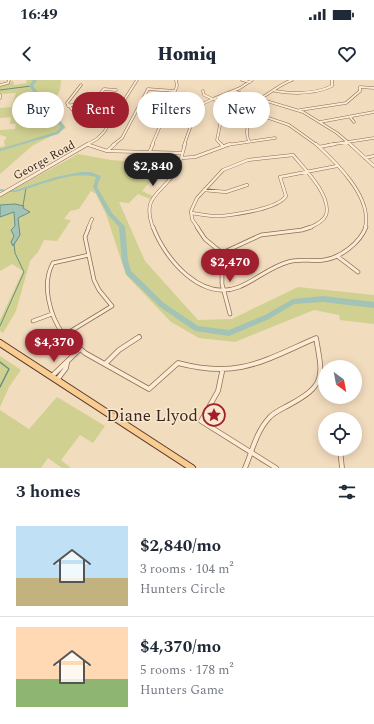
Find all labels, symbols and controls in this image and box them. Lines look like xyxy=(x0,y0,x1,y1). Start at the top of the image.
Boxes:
text: 16:49 xyxy=(20,3,58,26)
text: Homiq xyxy=(158,41,216,68)
icon: back xyxy=(16,43,38,65)
icon: heart xyxy=(336,43,358,65)
chip: Buy xyxy=(12,92,64,128)
chip: Rent xyxy=(72,92,129,128)
chip: Filters xyxy=(137,92,205,128)
chip: New xyxy=(213,92,270,128)
street label: George Road xyxy=(10,135,79,185)
pin: $2,840 xyxy=(120,153,186,187)
text: $2,840 xyxy=(133,156,173,176)
pin: $2,470 xyxy=(197,249,263,283)
text: $2,470 xyxy=(210,252,250,272)
pin: $4,370 xyxy=(21,329,87,363)
text: $4,370 xyxy=(34,332,74,352)
north arrow xyxy=(318,360,362,404)
map controls xyxy=(318,360,362,456)
place icon: Diane Llyod xyxy=(201,402,227,428)
place label: Diane Llyod xyxy=(106,403,198,429)
button: locate xyxy=(318,412,362,456)
text: 3 homes xyxy=(16,479,81,505)
icon: filters xyxy=(336,481,358,503)
text: $2,840/mo xyxy=(140,533,221,559)
icon: home xyxy=(48,542,96,590)
text: 3 rooms · 104 m² xyxy=(140,559,234,579)
text: Hunters Circle xyxy=(140,579,225,599)
text: $4,370/mo xyxy=(140,634,221,660)
icon: home xyxy=(48,643,96,691)
text: 5 rooms · 178 m² xyxy=(140,660,234,680)
text: Hunters Game xyxy=(140,680,224,700)

